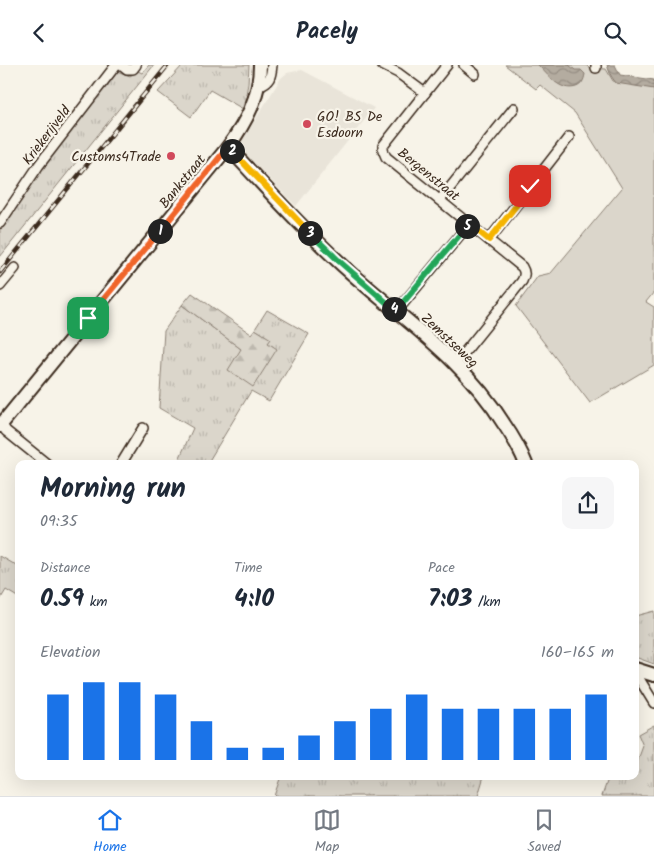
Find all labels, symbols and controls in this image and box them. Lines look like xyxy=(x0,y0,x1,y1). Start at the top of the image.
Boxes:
text: Pacely xyxy=(296,15,358,50)
icon: back xyxy=(25,19,53,47)
icon: search xyxy=(601,19,629,47)
street label: Kriekerijveld xyxy=(17,100,77,170)
place label: GO! BS De Esdoorn xyxy=(317,106,383,144)
marker: GO! BS De Esdoorn xyxy=(301,118,313,130)
pin: 2 xyxy=(220,139,244,163)
text: 2 xyxy=(228,140,237,162)
street label: Bergenstraat xyxy=(392,143,465,207)
place label: Customs4Trade xyxy=(71,146,162,168)
street label: Bankstraat xyxy=(154,149,212,213)
marker: Customs4Trade xyxy=(165,150,177,162)
pin xyxy=(509,165,551,207)
icon: check xyxy=(516,172,544,200)
pin: 5 xyxy=(454,213,480,239)
text: 5 xyxy=(464,215,471,237)
pin: 1 xyxy=(148,219,172,243)
text: 1 xyxy=(158,220,163,242)
pin: 3 xyxy=(298,221,322,245)
text: 3 xyxy=(307,222,314,244)
pin xyxy=(67,297,109,339)
pin: 4 xyxy=(382,297,406,321)
text: 4 xyxy=(391,298,398,320)
icon: arrive xyxy=(74,304,102,332)
street label: Zemstseweg xyxy=(415,308,483,373)
text: Morning run xyxy=(40,467,186,512)
button: share xyxy=(562,477,614,529)
text: 09:35 xyxy=(40,509,77,534)
text: Distance xyxy=(40,557,90,579)
text: Time xyxy=(234,557,262,579)
text: Pace xyxy=(428,557,455,579)
text: 0.59 xyxy=(40,579,84,619)
text: 4:10 xyxy=(234,579,274,619)
text: 7:03 xyxy=(428,579,472,619)
text: km xyxy=(84,591,107,613)
text: /km xyxy=(472,591,501,613)
text: Elevation xyxy=(40,640,101,665)
text: 160–165 m xyxy=(541,640,614,665)
tab: Home xyxy=(93,806,126,858)
tab: Map xyxy=(313,806,341,858)
tab: Saved xyxy=(528,806,561,858)

